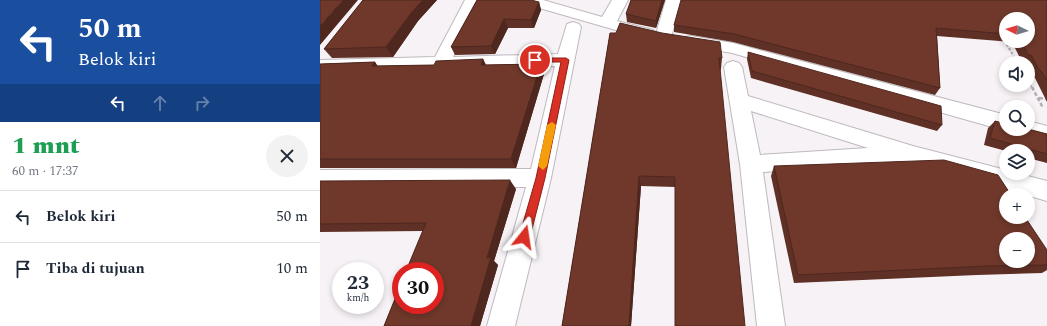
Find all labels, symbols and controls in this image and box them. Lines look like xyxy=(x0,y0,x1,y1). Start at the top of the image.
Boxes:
text: 50 m xyxy=(78,7,142,50)
north arrow xyxy=(999,12,1035,48)
map controls xyxy=(999,12,1035,268)
icon: left xyxy=(12,16,64,68)
pin xyxy=(518,43,552,77)
text: Belok kiri xyxy=(78,46,156,73)
icon: arrive xyxy=(524,49,546,71)
button: sound xyxy=(999,56,1035,92)
icon: left xyxy=(107,92,129,114)
icon: ahead xyxy=(149,92,171,114)
icon: right xyxy=(191,92,213,114)
button: search xyxy=(999,100,1035,136)
text: 1 mnt xyxy=(12,128,80,164)
button: close xyxy=(266,135,308,177)
button: layers xyxy=(999,144,1035,180)
text: 60 m · 17:37 xyxy=(12,161,78,181)
button: + xyxy=(999,188,1035,224)
text: Belok kiri xyxy=(46,205,115,228)
text: 50 m xyxy=(276,205,308,228)
icon: left xyxy=(12,206,34,228)
position arrow xyxy=(503,216,545,258)
button: − xyxy=(999,232,1035,268)
text: Tiba di tujuan xyxy=(46,257,145,280)
text: 10 m xyxy=(276,257,308,280)
icon: arrive xyxy=(12,258,34,280)
speed limit sign: 30 xyxy=(392,262,444,314)
text: 23 xyxy=(347,268,369,298)
text: km/h xyxy=(347,290,369,306)

